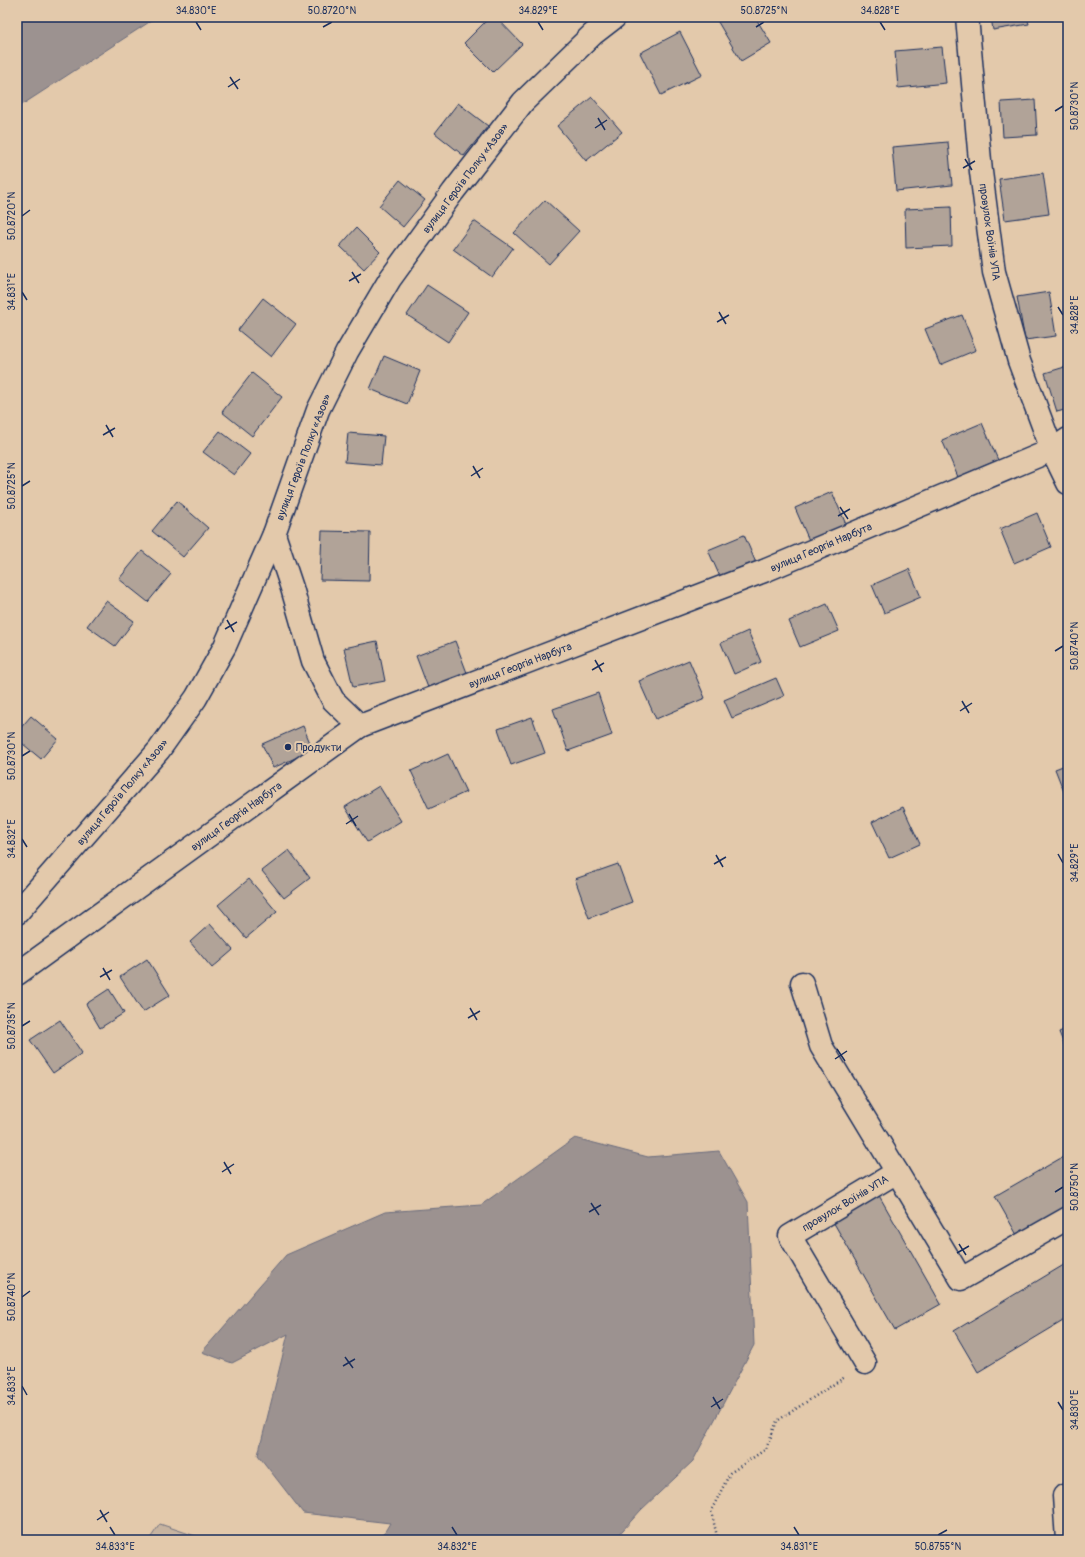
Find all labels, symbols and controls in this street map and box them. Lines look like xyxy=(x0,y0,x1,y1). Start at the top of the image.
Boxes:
text: 34.830°E xyxy=(176,5,216,17)
text: 50.8720°N xyxy=(308,5,356,17)
text: 34.829°E xyxy=(519,5,557,17)
text: 50.8725°N xyxy=(741,5,788,17)
text: 34.828°E xyxy=(861,5,899,17)
text: 50.8730°N xyxy=(1069,82,1081,130)
street label: вулиця Героїв Полку «Азов» xyxy=(420,120,511,236)
street label: провулок Воїнів УПА xyxy=(976,183,1003,282)
text: 50.8720°N xyxy=(6,192,18,240)
text: 34.831°E xyxy=(6,273,18,311)
text: 34.828°E xyxy=(1069,296,1081,334)
street label: вулиця Героїв Полку «Азов» xyxy=(273,392,334,522)
text: 50.8725°N xyxy=(6,462,18,509)
street label: вулиця Георгія Нарбута xyxy=(768,520,874,575)
text: 50.8740°N xyxy=(1069,621,1081,670)
street label: вулиця Георгія Нарбута xyxy=(467,640,573,691)
text: 50.8730°N xyxy=(6,732,18,780)
street label: вулиця Героїв Полку «Азов» xyxy=(74,736,171,848)
place label: Продукти xyxy=(296,741,341,754)
marker: Продукти xyxy=(283,742,293,752)
street label: вулиця Георгія Нарбута xyxy=(188,779,284,854)
text: 34.832°E xyxy=(6,819,18,859)
text: 34.829°E xyxy=(1069,844,1081,882)
text: 50.8735°N xyxy=(6,1002,18,1049)
text: 50.8750°N xyxy=(1069,1163,1081,1211)
street label: провулок Воїнів УПА xyxy=(800,1173,891,1234)
text: 50.8740°N xyxy=(6,1272,18,1321)
text: 34.833°E xyxy=(6,1366,18,1406)
text: 34.830°E xyxy=(1069,1390,1081,1430)
text: 34.833°E xyxy=(95,1541,135,1553)
text: 34.832°E xyxy=(437,1541,477,1553)
text: 34.831°E xyxy=(780,1541,818,1553)
text: 50.8755°N xyxy=(915,1541,962,1553)

